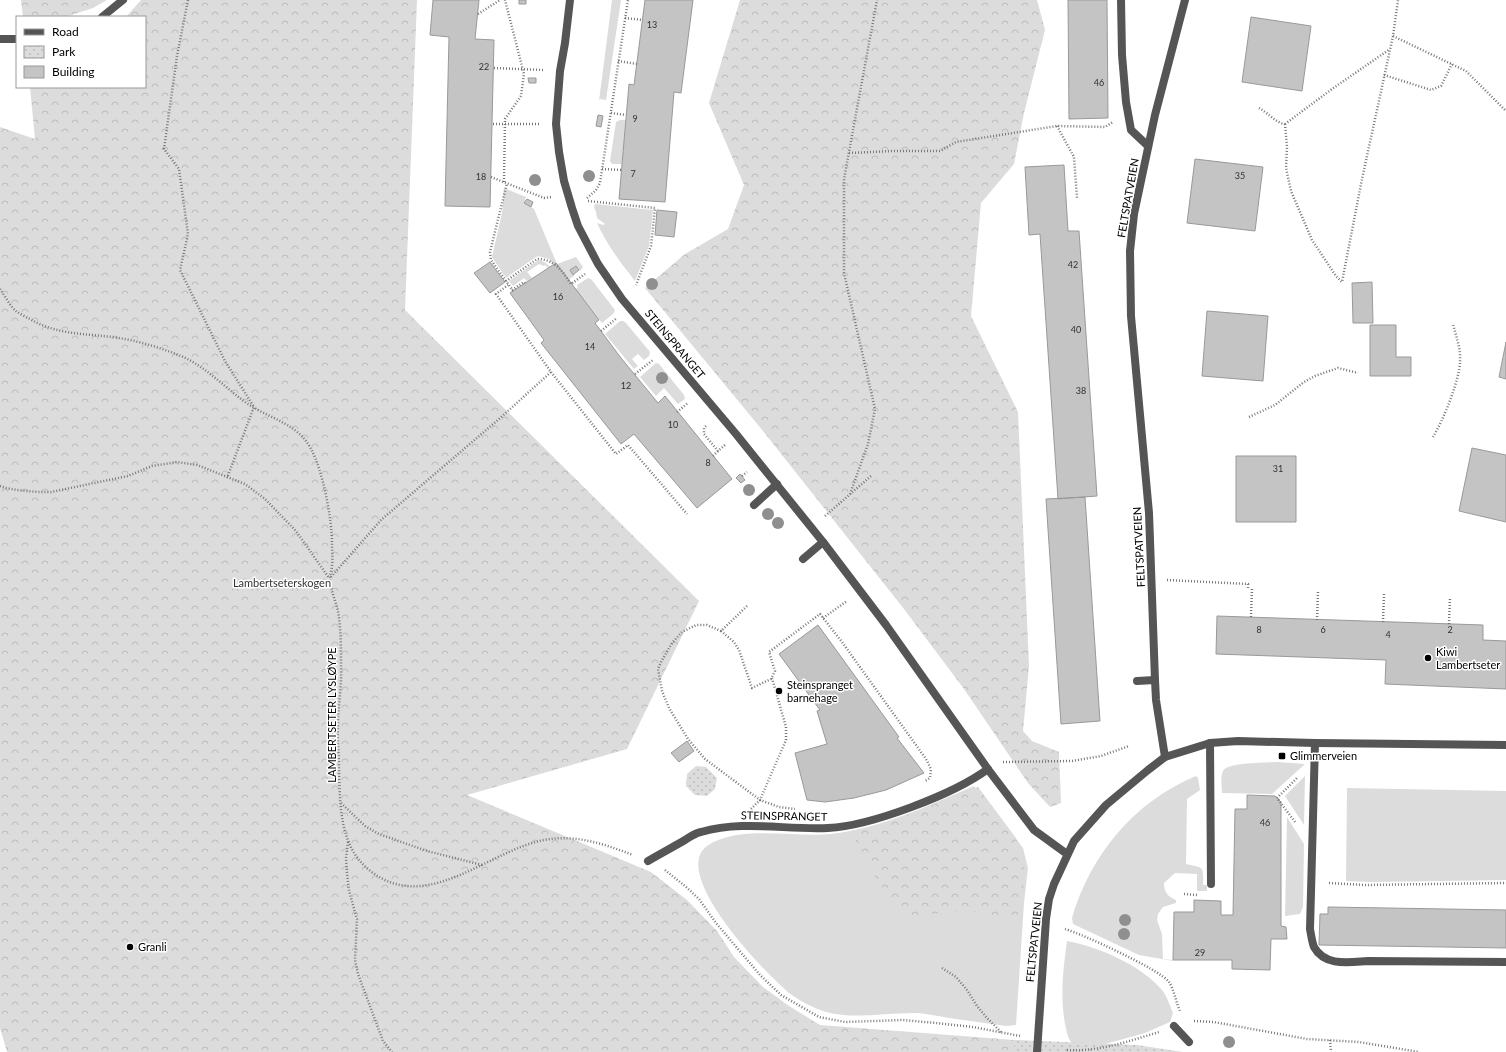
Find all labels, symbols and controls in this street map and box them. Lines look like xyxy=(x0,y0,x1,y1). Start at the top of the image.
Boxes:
legend xyxy=(16,16,146,88)
house number: 13 xyxy=(647,19,657,30)
text: Road xyxy=(52,24,79,39)
text: Park xyxy=(52,44,76,59)
house number: 22 xyxy=(479,61,489,72)
text: Building xyxy=(52,64,95,79)
house number: 46 xyxy=(1094,77,1104,88)
house number: 9 xyxy=(632,113,638,124)
street label: FELTSPATVEIEN xyxy=(1114,157,1141,239)
house number: 7 xyxy=(630,168,636,179)
house number: 35 xyxy=(1235,170,1245,181)
house number: 18 xyxy=(476,171,486,182)
house number: 42 xyxy=(1068,259,1078,270)
house number: 16 xyxy=(553,291,563,302)
street label: STEINSPRANGET xyxy=(643,306,708,381)
house number: 40 xyxy=(1071,324,1081,335)
house number: 14 xyxy=(585,341,595,352)
house number: 12 xyxy=(621,380,631,391)
house number: 38 xyxy=(1076,385,1086,396)
house number: 10 xyxy=(668,419,678,430)
house number: 8 xyxy=(705,457,711,468)
house number: 31 xyxy=(1273,463,1283,474)
street label: FELTSPATVEIEN xyxy=(1130,506,1147,588)
park label: Lambertseterskogen xyxy=(233,576,331,589)
house number: 8 xyxy=(1256,624,1262,635)
house number: 6 xyxy=(1320,624,1326,635)
house number: 2 xyxy=(1447,624,1453,635)
house number: 4 xyxy=(1385,629,1391,640)
place label: Kiwi Lambertseter xyxy=(1436,645,1500,671)
street label: LAMBERTSETER LYSLØYPE xyxy=(325,647,338,783)
marker: Kiwi Lambertseter xyxy=(1423,653,1433,663)
place label: Steinspranget barnehage xyxy=(787,678,853,704)
marker: Steinspranget barnehage xyxy=(774,686,784,696)
place label: Glimmerveien xyxy=(1290,749,1357,762)
marker: Glimmerveien xyxy=(1277,751,1287,761)
street label: STEINSPRANGET xyxy=(741,808,828,823)
house number: 46 xyxy=(1260,817,1270,828)
street label: FELTSPATVEIEN xyxy=(1023,901,1044,983)
place label: Granli xyxy=(138,940,167,953)
marker: Granli xyxy=(125,942,135,952)
house number: 29 xyxy=(1195,947,1205,958)

